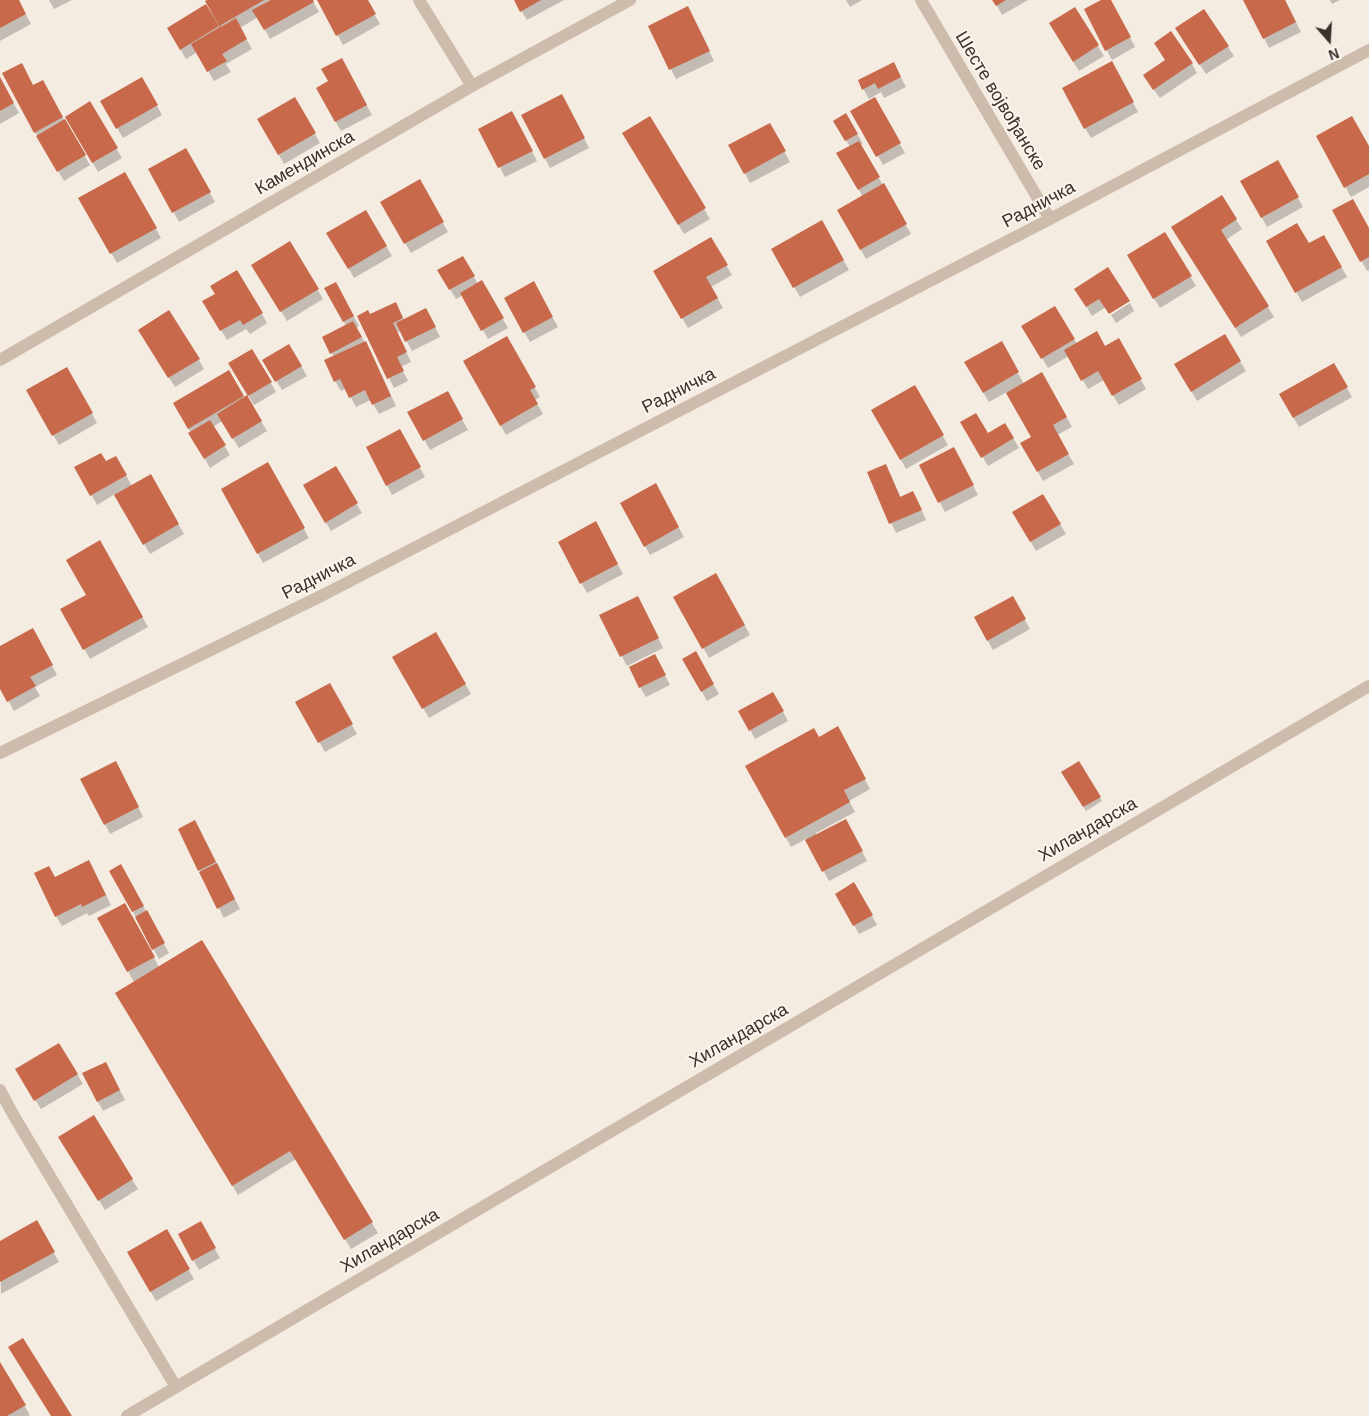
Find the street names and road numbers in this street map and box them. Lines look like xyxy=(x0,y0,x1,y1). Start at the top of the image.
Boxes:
street label: Шесте војвођанске xyxy=(950,28,1050,174)
street label: Камендинска xyxy=(252,126,358,200)
street label: Радничка xyxy=(999,177,1079,233)
street label: Радничка xyxy=(639,363,719,419)
street label: Радничка xyxy=(279,549,359,605)
street label: Хиландарска xyxy=(1035,793,1141,867)
street label: Хиландарска xyxy=(686,999,792,1073)
street label: Хиландарска xyxy=(337,1204,443,1278)

